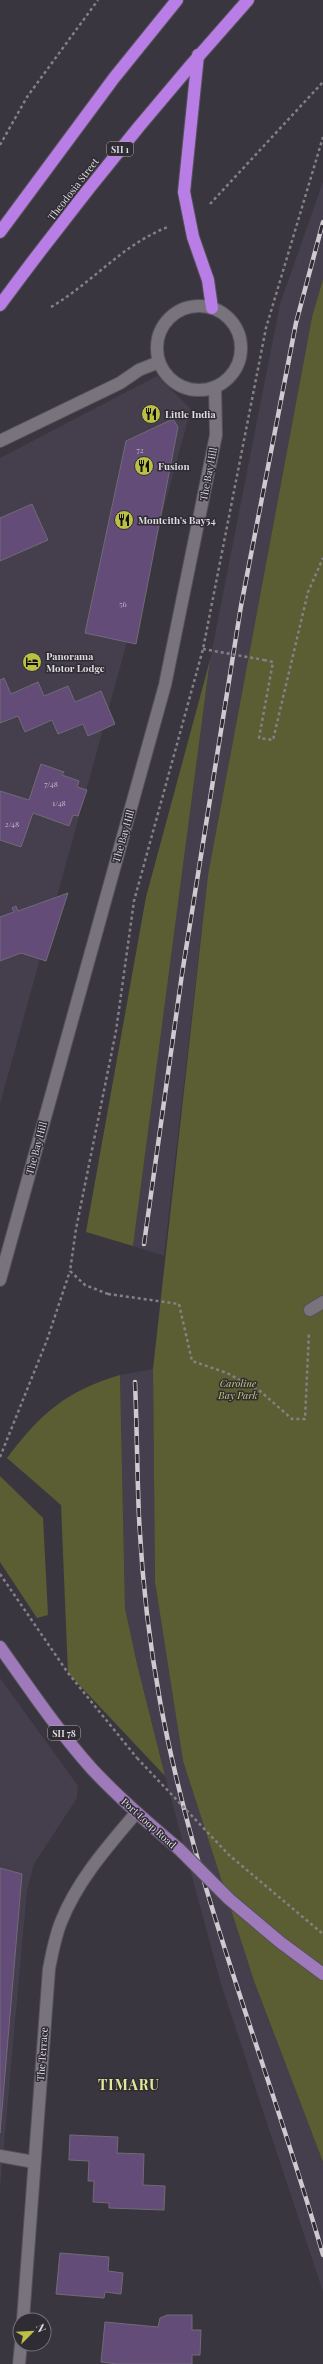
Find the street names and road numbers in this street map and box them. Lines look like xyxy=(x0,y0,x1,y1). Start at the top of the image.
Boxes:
road number: SH 1 xyxy=(107,142,133,156)
street label: Theodosia Street xyxy=(44,155,102,223)
street label: The Bay Hill xyxy=(196,446,220,502)
street label: The Bay Hill xyxy=(109,808,137,864)
street label: The Bay Hill xyxy=(22,1120,50,1176)
road number: SH 78 xyxy=(48,1726,80,1740)
street label: Port Loop Road xyxy=(119,1795,180,1852)
street label: The Terrace xyxy=(33,2027,51,2081)

